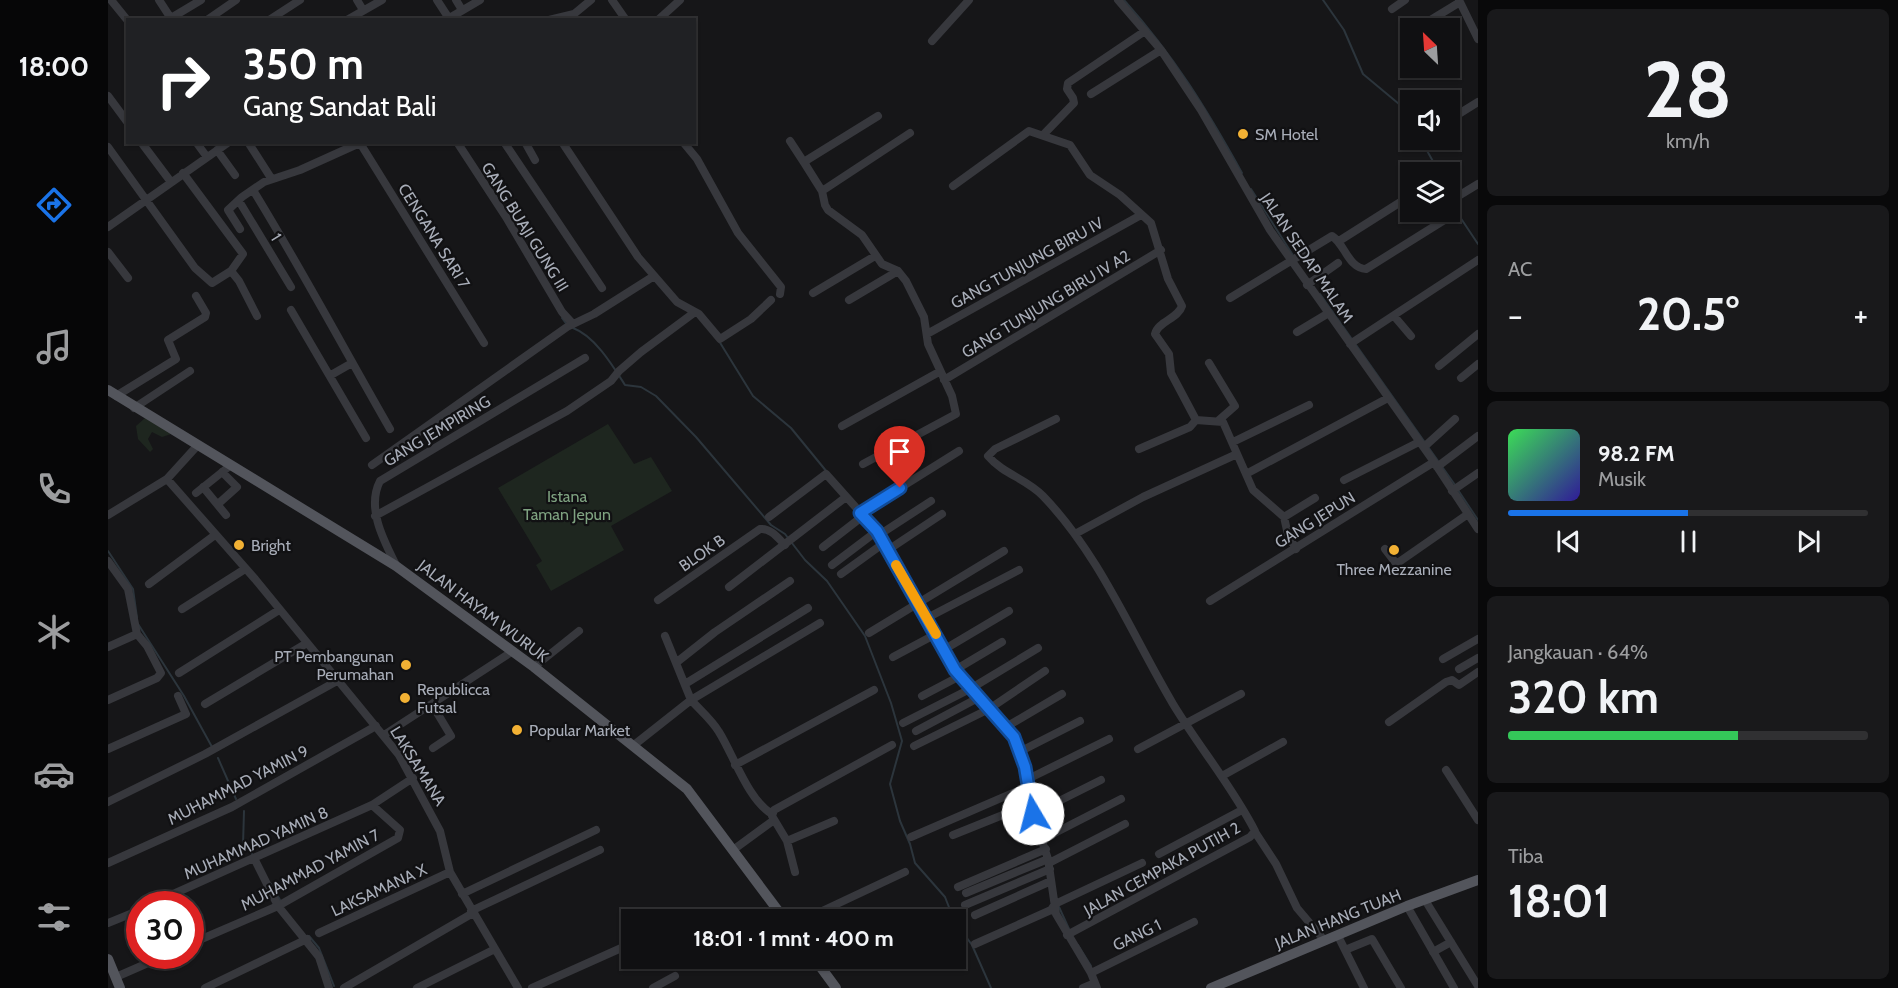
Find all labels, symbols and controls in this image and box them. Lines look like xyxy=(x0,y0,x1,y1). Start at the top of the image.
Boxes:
north arrow xyxy=(1400,18,1460,78)
map controls xyxy=(1400,18,1460,222)
text: 350 m xyxy=(243,38,364,90)
icon: right xyxy=(144,42,222,120)
text: 28 xyxy=(1644,42,1732,137)
text: 18:00 xyxy=(19,50,89,83)
text: Gang Sandat Bali xyxy=(243,90,437,123)
button: sound xyxy=(1400,90,1460,150)
place label: SM Hotel xyxy=(1255,125,1318,144)
marker: SM Hotel xyxy=(1236,127,1250,141)
text: km/h xyxy=(1666,129,1710,153)
street label: GANG BUAJI GUNG III xyxy=(477,159,573,295)
button: layers xyxy=(1400,162,1460,222)
street label: CENGANA SARI 7 xyxy=(394,180,474,292)
icon: directions xyxy=(33,184,75,226)
street label: JALAN SEDAP MALAM xyxy=(1256,189,1358,327)
street label: GANG TUNJUNG BIRU IV xyxy=(948,213,1107,313)
street label: 1 xyxy=(267,230,285,244)
street label: GANG TUNJUNG BIRU IV A2 xyxy=(958,246,1134,362)
text: AC xyxy=(1508,257,1532,281)
text: 20.5° xyxy=(1637,287,1739,341)
text: − xyxy=(1508,295,1523,335)
text: + xyxy=(1853,295,1868,335)
icon: music xyxy=(33,326,75,368)
street label: GANG JEMPIRING xyxy=(380,392,494,470)
pin xyxy=(874,426,925,488)
icon: arrive xyxy=(883,435,916,468)
text: 98.2 FM xyxy=(1598,440,1675,467)
text: Musik xyxy=(1598,467,1646,491)
icon: phone xyxy=(33,468,75,510)
park label: Istana Taman Jepun xyxy=(523,487,611,524)
street label: GANG JEPUN xyxy=(1271,488,1359,552)
icon: previous xyxy=(1552,525,1585,558)
icon: pause xyxy=(1672,525,1705,558)
icon: next xyxy=(1792,525,1825,558)
street label: BLOK B xyxy=(675,530,729,576)
place label: Bright xyxy=(251,536,291,555)
marker: Bright xyxy=(232,538,246,552)
marker: Three Mezzanine xyxy=(1387,543,1401,557)
street label: JALAN HAYAM WURUK xyxy=(413,555,552,666)
place label: Three Mezzanine xyxy=(1336,560,1452,579)
icon: climate xyxy=(33,611,75,653)
text: Jangkauan · 64% xyxy=(1508,640,1648,664)
place label: PT Pembangunan Perumahan xyxy=(274,647,394,684)
marker: PT Pembangunan Perumahan xyxy=(399,658,413,672)
text: 320 km xyxy=(1508,670,1659,724)
place label: Republicca Futsal xyxy=(417,680,490,717)
marker: Republicca Futsal xyxy=(398,691,412,705)
place label: Popular Market xyxy=(529,721,631,740)
street label: LAKSAMANA xyxy=(386,723,450,809)
marker: Popular Market xyxy=(510,723,524,737)
street label: MUHAMMAD YAMIN 9 xyxy=(164,741,312,829)
icon: car xyxy=(33,753,75,795)
position arrow xyxy=(1001,782,1065,846)
street label: MUHAMMAD YAMIN 8 xyxy=(181,803,331,883)
street label: JALAN CEMPAKA PUTIH 2 xyxy=(1080,818,1243,920)
street label: MUHAMMAD YAMIN 7 xyxy=(237,825,383,915)
text: Tiba xyxy=(1508,844,1543,868)
street label: LAKSAMANA X xyxy=(328,859,430,920)
text: 18:01 xyxy=(1508,874,1610,928)
street label: JALAN HANG TUAH xyxy=(1271,885,1404,953)
speed limit sign: 30 xyxy=(126,891,204,969)
icon: filters xyxy=(33,896,75,938)
street label: GANG 1 xyxy=(1110,915,1164,955)
text: 18:01 · 1 mnt · 400 m xyxy=(693,925,894,952)

